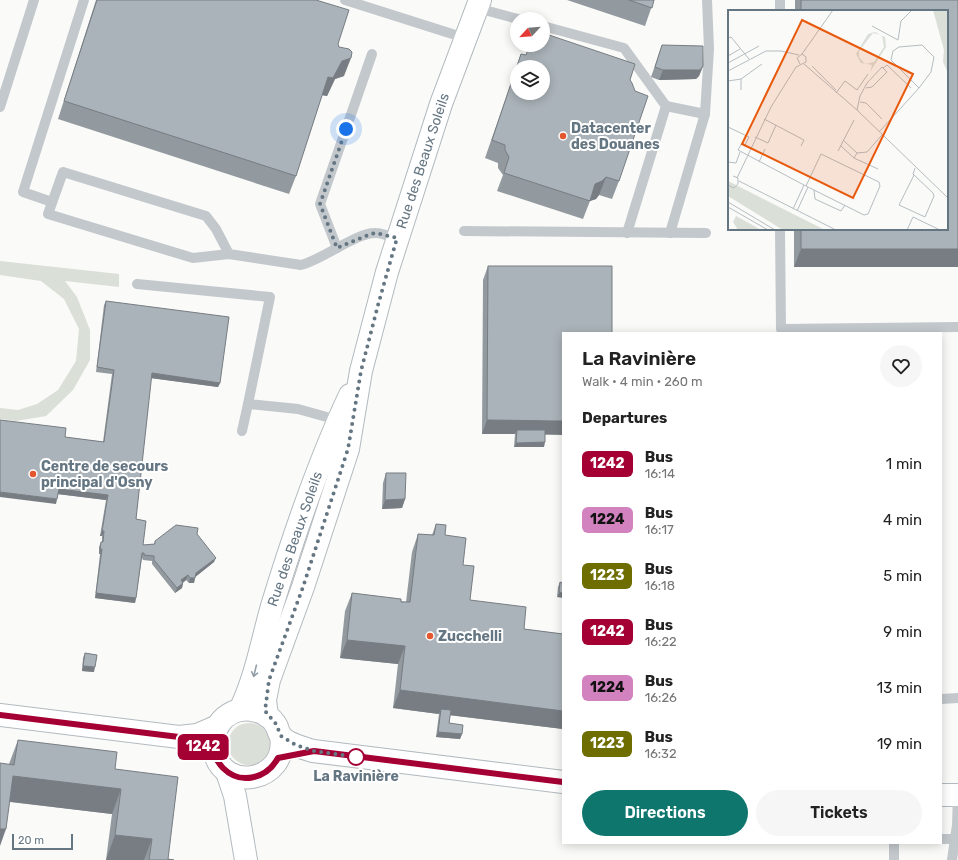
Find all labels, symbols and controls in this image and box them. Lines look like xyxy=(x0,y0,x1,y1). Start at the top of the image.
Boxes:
inset map xyxy=(728,10,948,230)
north arrow xyxy=(510,12,550,52)
map controls xyxy=(510,12,550,100)
button: layers xyxy=(510,60,550,100)
street label: Rue des Beaux Soleils xyxy=(393,91,453,231)
your location xyxy=(336,119,356,139)
place label: Datacenter des Douanes xyxy=(571,120,660,153)
marker: Datacenter des Douanes xyxy=(558,131,568,141)
button: heart xyxy=(880,345,922,387)
text: La Ravinière xyxy=(582,347,696,370)
text: Walk · 4 min · 260 m xyxy=(582,374,703,389)
text: Departures xyxy=(582,409,667,427)
text: Bus xyxy=(645,448,673,466)
text: 1242 xyxy=(590,455,625,472)
text: 1 min xyxy=(886,455,922,473)
place label: Centre de secours principal d'Osny xyxy=(41,458,169,491)
text: 16:14 xyxy=(645,466,675,481)
marker: Centre de secours principal d'Osny xyxy=(28,469,38,479)
street label: Rue des Beaux Soleils xyxy=(264,469,326,609)
text: Bus xyxy=(645,504,673,522)
text: 1224 xyxy=(590,511,625,528)
text: 4 min xyxy=(883,511,922,529)
text: 16:17 xyxy=(645,522,674,537)
text: Bus xyxy=(644,560,673,578)
text: 1223 xyxy=(590,567,624,584)
text: 5 min xyxy=(883,567,922,585)
text: 16:18 xyxy=(644,578,675,593)
text: Bus xyxy=(645,616,673,634)
text: 1242 xyxy=(590,623,625,640)
text: 9 min xyxy=(883,623,922,641)
place label: Zucchelli xyxy=(438,628,502,645)
marker: Zucchelli xyxy=(425,631,435,641)
text: 16:22 xyxy=(645,634,677,649)
one-way arrow xyxy=(251,664,259,677)
text: Bus xyxy=(645,672,673,690)
text: 1224 xyxy=(590,679,625,696)
text: 13 min xyxy=(877,679,922,697)
text: 16:26 xyxy=(645,690,677,705)
text: Bus xyxy=(644,728,673,746)
line badge: 1242 xyxy=(175,734,231,760)
text: 1223 xyxy=(590,735,624,752)
text: 19 min xyxy=(877,735,922,753)
text: 1242 xyxy=(186,738,220,755)
text: 16:32 xyxy=(644,746,677,761)
marker: La Ravinière xyxy=(347,748,365,766)
place label: La Ravinière xyxy=(313,768,399,785)
button: Directions xyxy=(582,790,748,836)
button: Tickets xyxy=(756,790,922,836)
scale bar xyxy=(12,832,73,851)
text: 20 m xyxy=(18,834,44,847)

